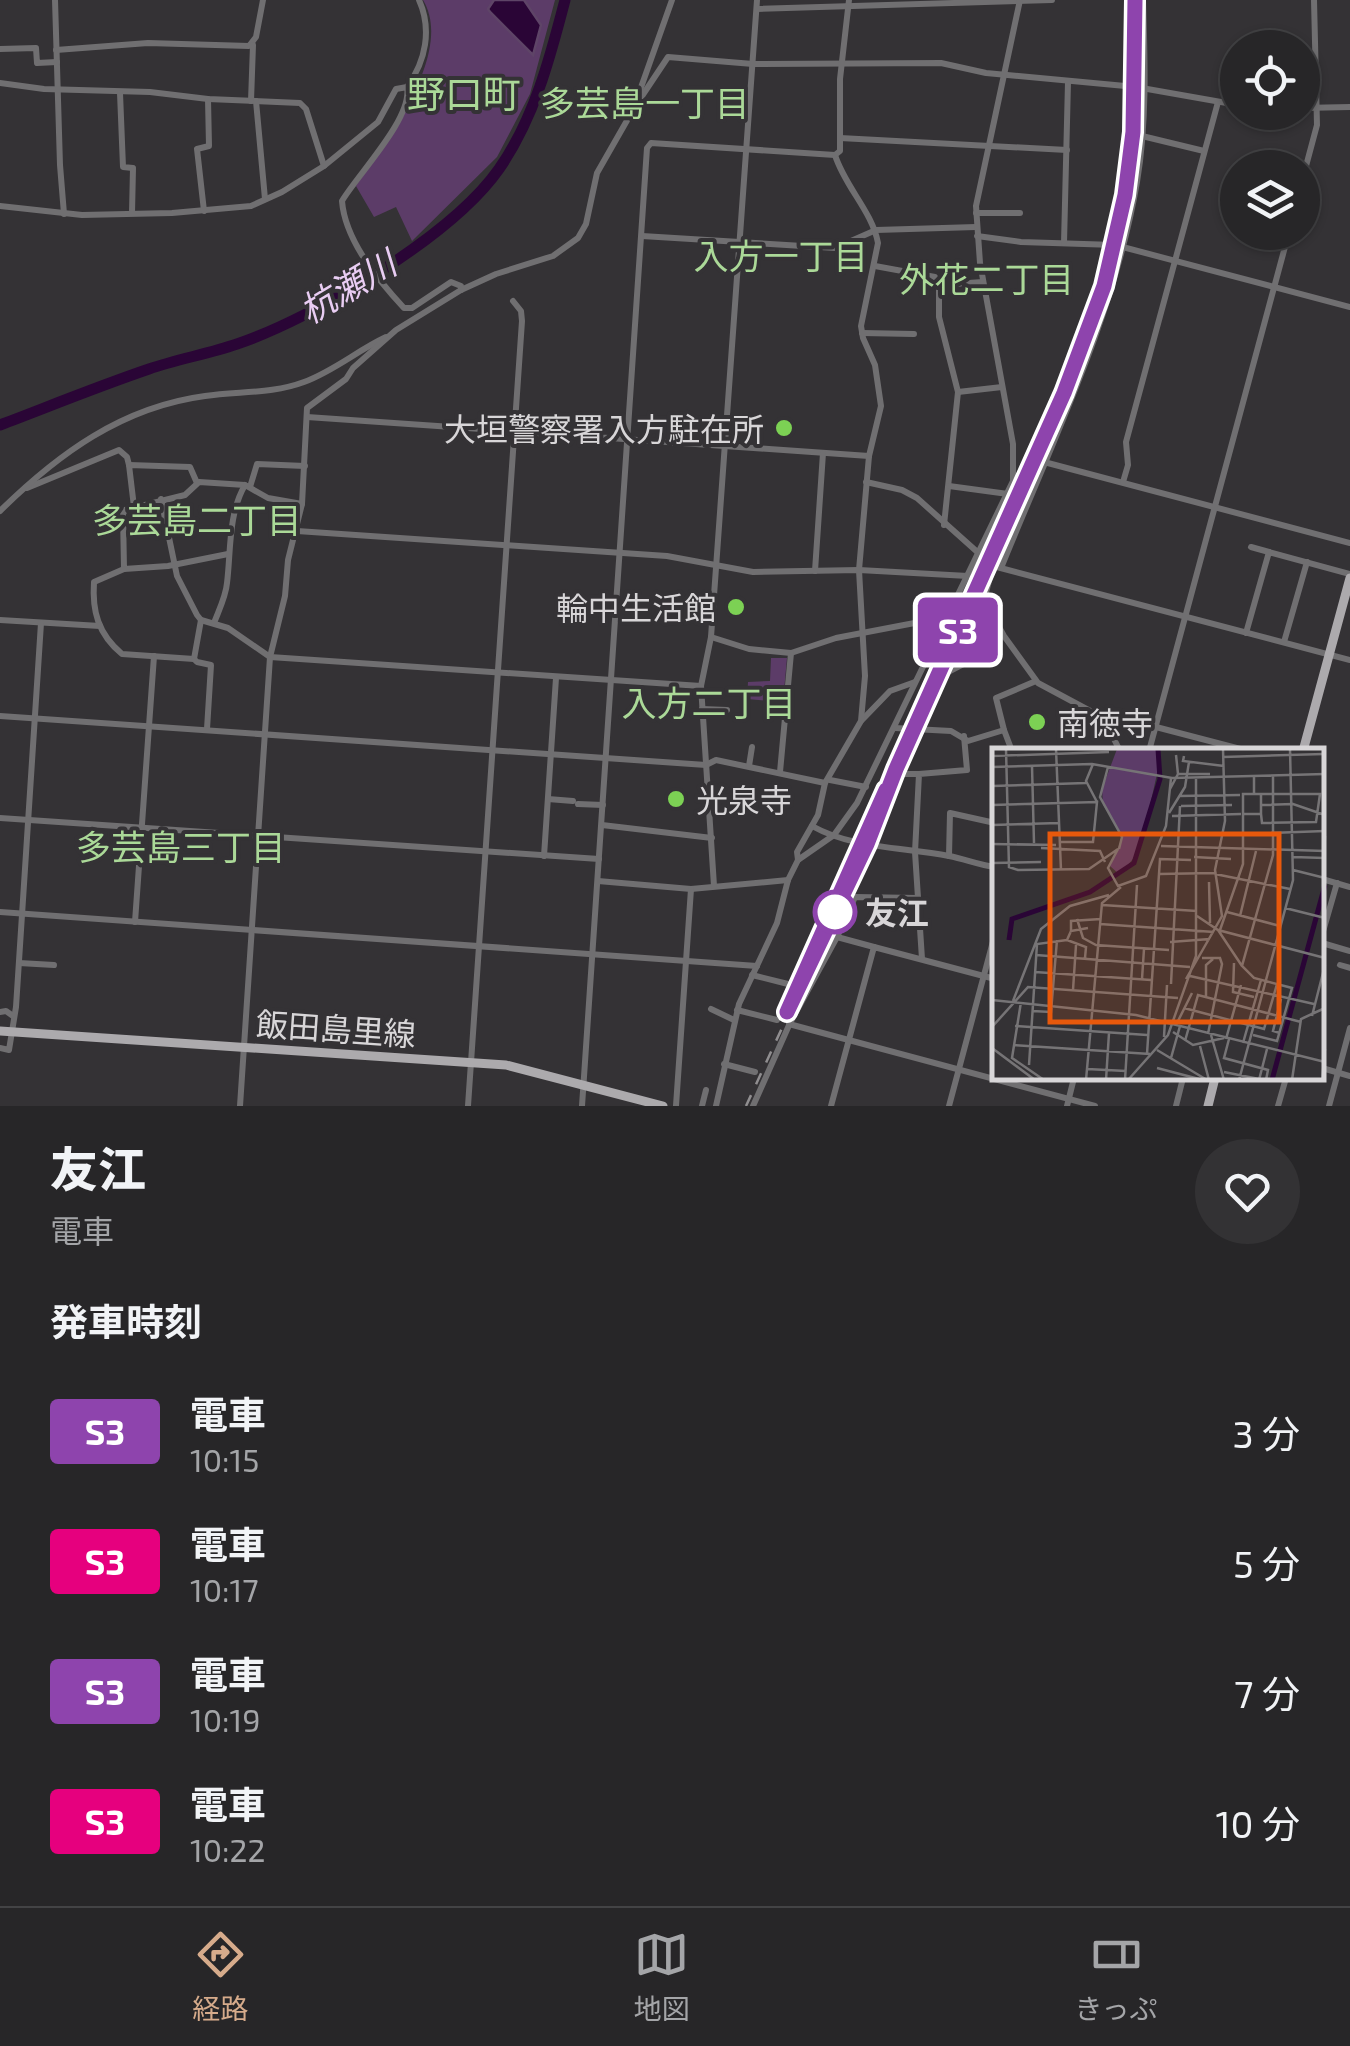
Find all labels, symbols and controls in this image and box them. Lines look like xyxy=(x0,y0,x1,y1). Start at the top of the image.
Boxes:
map controls xyxy=(1220,30,1320,250)
button: locate xyxy=(1220,30,1320,130)
district label: 野口町 xyxy=(407,70,521,116)
district label: 多芸島一丁目 xyxy=(540,81,750,123)
button: layers xyxy=(1220,150,1320,250)
district label: 入方一丁目 xyxy=(693,234,869,276)
water label: 杭瀬川 xyxy=(291,239,406,331)
district label: 外花二丁目 xyxy=(899,257,1075,299)
place label: 大垣警察署入方駐在所 xyxy=(444,409,764,447)
marker: 大垣警察署入方駐在所 xyxy=(773,417,795,439)
district label: 多芸島二丁目 xyxy=(92,498,302,540)
place label: 輪中生活館 xyxy=(556,588,716,626)
marker: 輪中生活館 xyxy=(725,596,747,618)
line badge: S3 xyxy=(913,598,1003,662)
text: S3 xyxy=(938,609,978,651)
district label: 入方二丁目 xyxy=(621,681,797,723)
place label: 南徳寺 xyxy=(1057,703,1153,741)
marker: 南徳寺 xyxy=(1026,711,1048,733)
inset map xyxy=(992,748,1325,1081)
place label: 光泉寺 xyxy=(696,780,792,818)
marker: 光泉寺 xyxy=(665,788,687,810)
district label: 多芸島三丁目 xyxy=(76,825,286,867)
marker: 友江 xyxy=(814,891,856,933)
place label: 友江 xyxy=(865,893,929,931)
street label: 飯田島里線 xyxy=(255,1003,417,1053)
text: 友江 xyxy=(50,1139,146,1197)
button: heart xyxy=(1195,1139,1300,1244)
text: 電車 xyxy=(50,1211,114,1249)
text: 発車時刻 xyxy=(50,1298,202,1344)
text: 電車 xyxy=(190,1391,266,1437)
text: S3 xyxy=(85,1410,125,1452)
text: 3 分 xyxy=(1232,1410,1300,1456)
text: 10:15 xyxy=(190,1440,259,1478)
text: 電車 xyxy=(190,1521,266,1567)
text: S3 xyxy=(85,1540,125,1582)
text: 5 分 xyxy=(1233,1540,1300,1586)
text: 10:17 xyxy=(190,1570,259,1608)
text: 電車 xyxy=(190,1651,266,1697)
text: S3 xyxy=(85,1670,125,1712)
text: 7 分 xyxy=(1234,1670,1300,1716)
text: 10:19 xyxy=(190,1700,261,1738)
text: 電車 xyxy=(190,1781,266,1827)
text: S3 xyxy=(85,1800,125,1842)
text: 10 分 xyxy=(1215,1800,1300,1846)
text: 10:22 xyxy=(190,1830,266,1868)
tab: 経路 xyxy=(193,1927,249,2027)
tab: 地図 xyxy=(634,1927,690,2027)
tab: きっぷ xyxy=(1075,1927,1157,2027)

